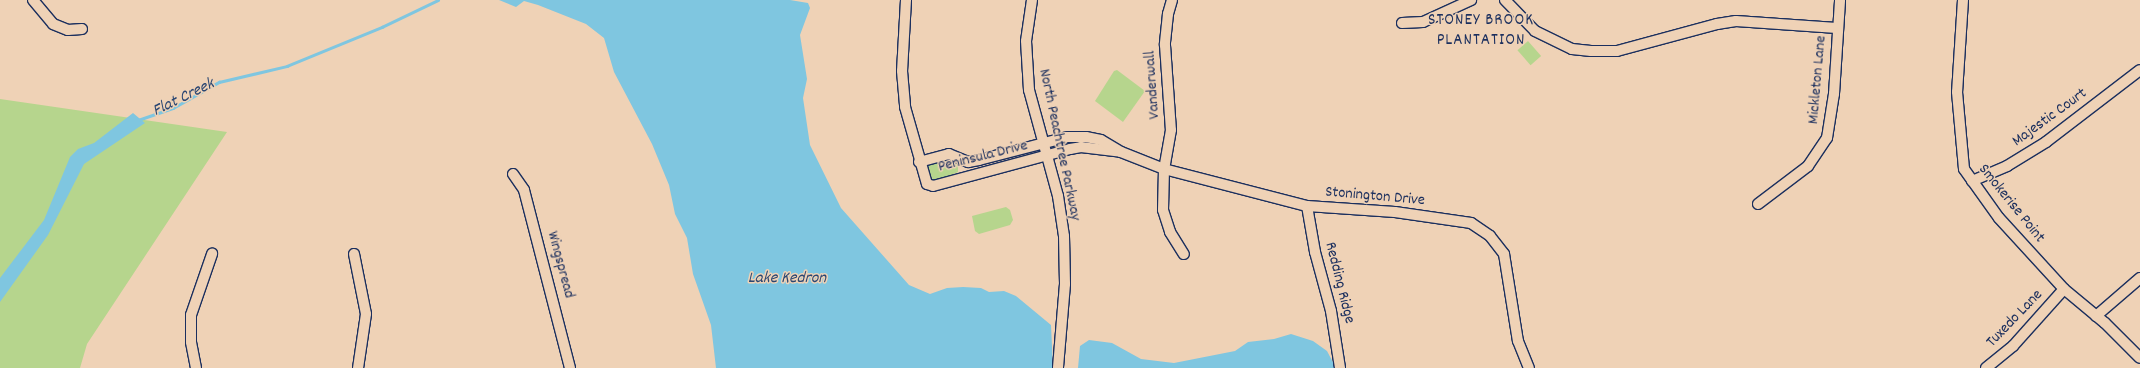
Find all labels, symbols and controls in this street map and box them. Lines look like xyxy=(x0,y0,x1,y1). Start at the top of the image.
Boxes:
district label: STONEY BROOK PLANTATION xyxy=(1428,12,1534,52)
street label: Mickleton Lane xyxy=(1805,35,1831,125)
street label: Vanderwall xyxy=(1141,50,1165,120)
street label: North Peachtree Parkway xyxy=(1034,67,1084,223)
water label: Flat Creek xyxy=(150,75,218,123)
street label: Majestic Court xyxy=(2009,85,2091,151)
street label: Peninsula Drive xyxy=(936,137,1030,177)
street label: Smokerise Point xyxy=(1973,161,2049,247)
street label: Stonington Drive xyxy=(1324,183,1426,211)
street label: Wingspread xyxy=(542,229,578,301)
street label: Redding Ridge xyxy=(1320,240,1358,326)
water label: Lake Kedron xyxy=(748,270,826,290)
street label: Tuxedo Lane xyxy=(1983,286,2047,352)

